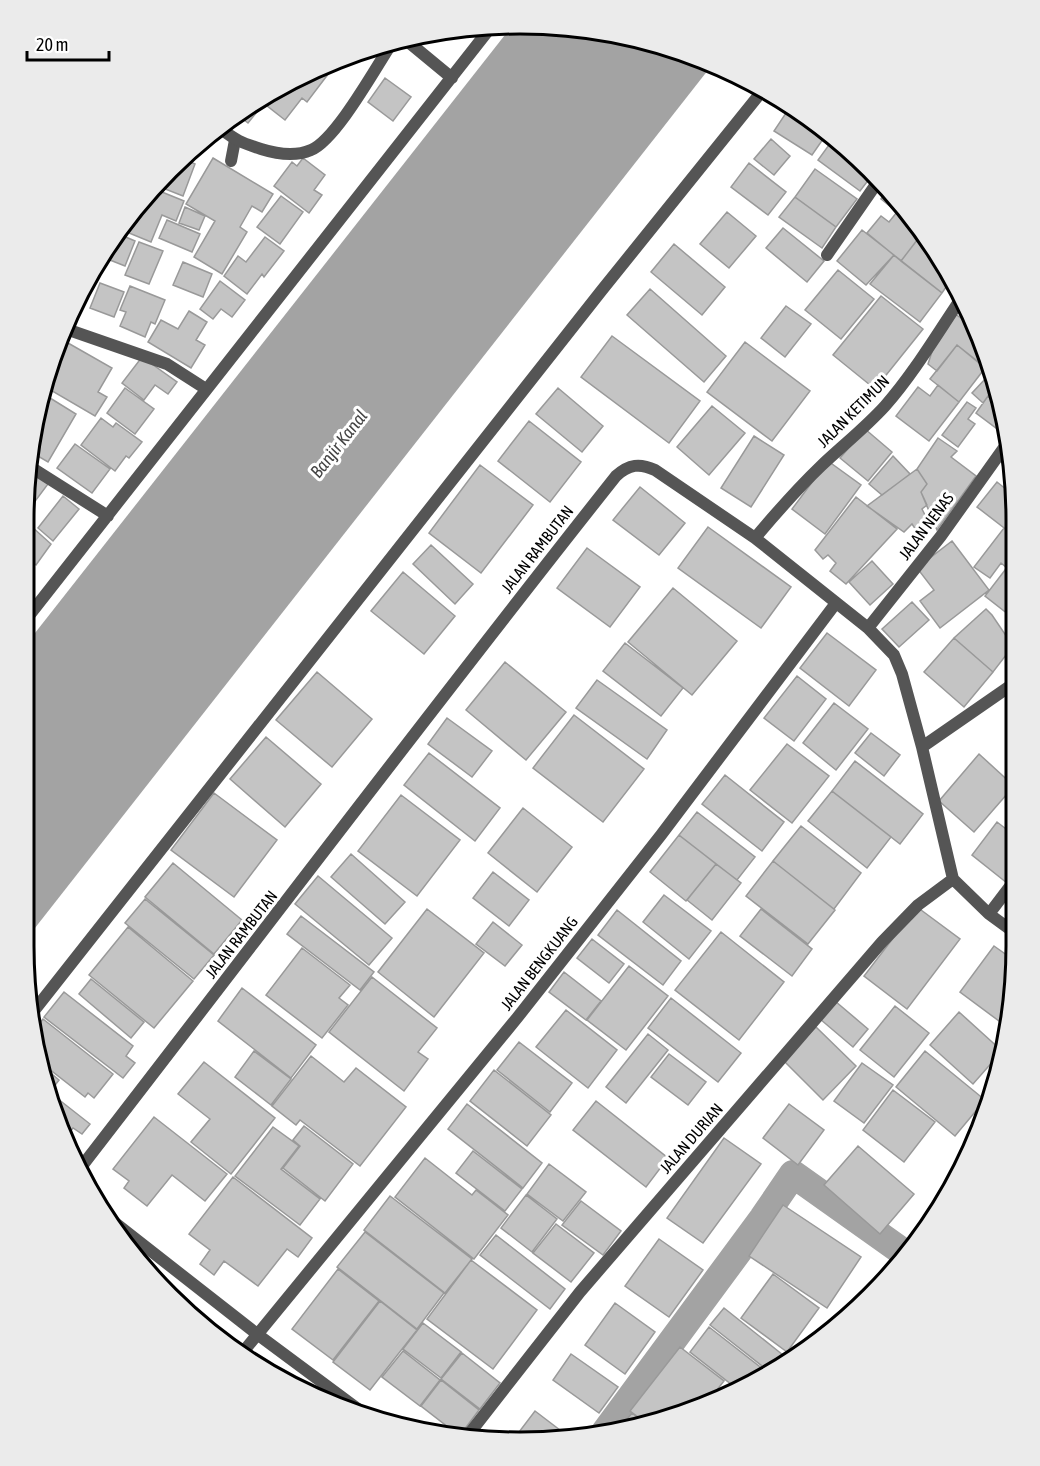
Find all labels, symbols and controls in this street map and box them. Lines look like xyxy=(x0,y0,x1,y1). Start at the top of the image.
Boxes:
scale bar xyxy=(27,24,110,62)
text: 20 m xyxy=(36,34,68,55)
street label: JALAN KETIMUN xyxy=(813,371,893,451)
water label: Banjir Kanal xyxy=(306,406,372,482)
street label: JALAN NENAS xyxy=(895,489,957,563)
street label: JALAN RAMBUTAN xyxy=(497,502,577,596)
street label: JALAN RAMBUTAN xyxy=(201,887,281,981)
street label: JALAN BENGKUANG xyxy=(497,913,581,1013)
street label: JALAN DURIAN xyxy=(656,1099,726,1177)

